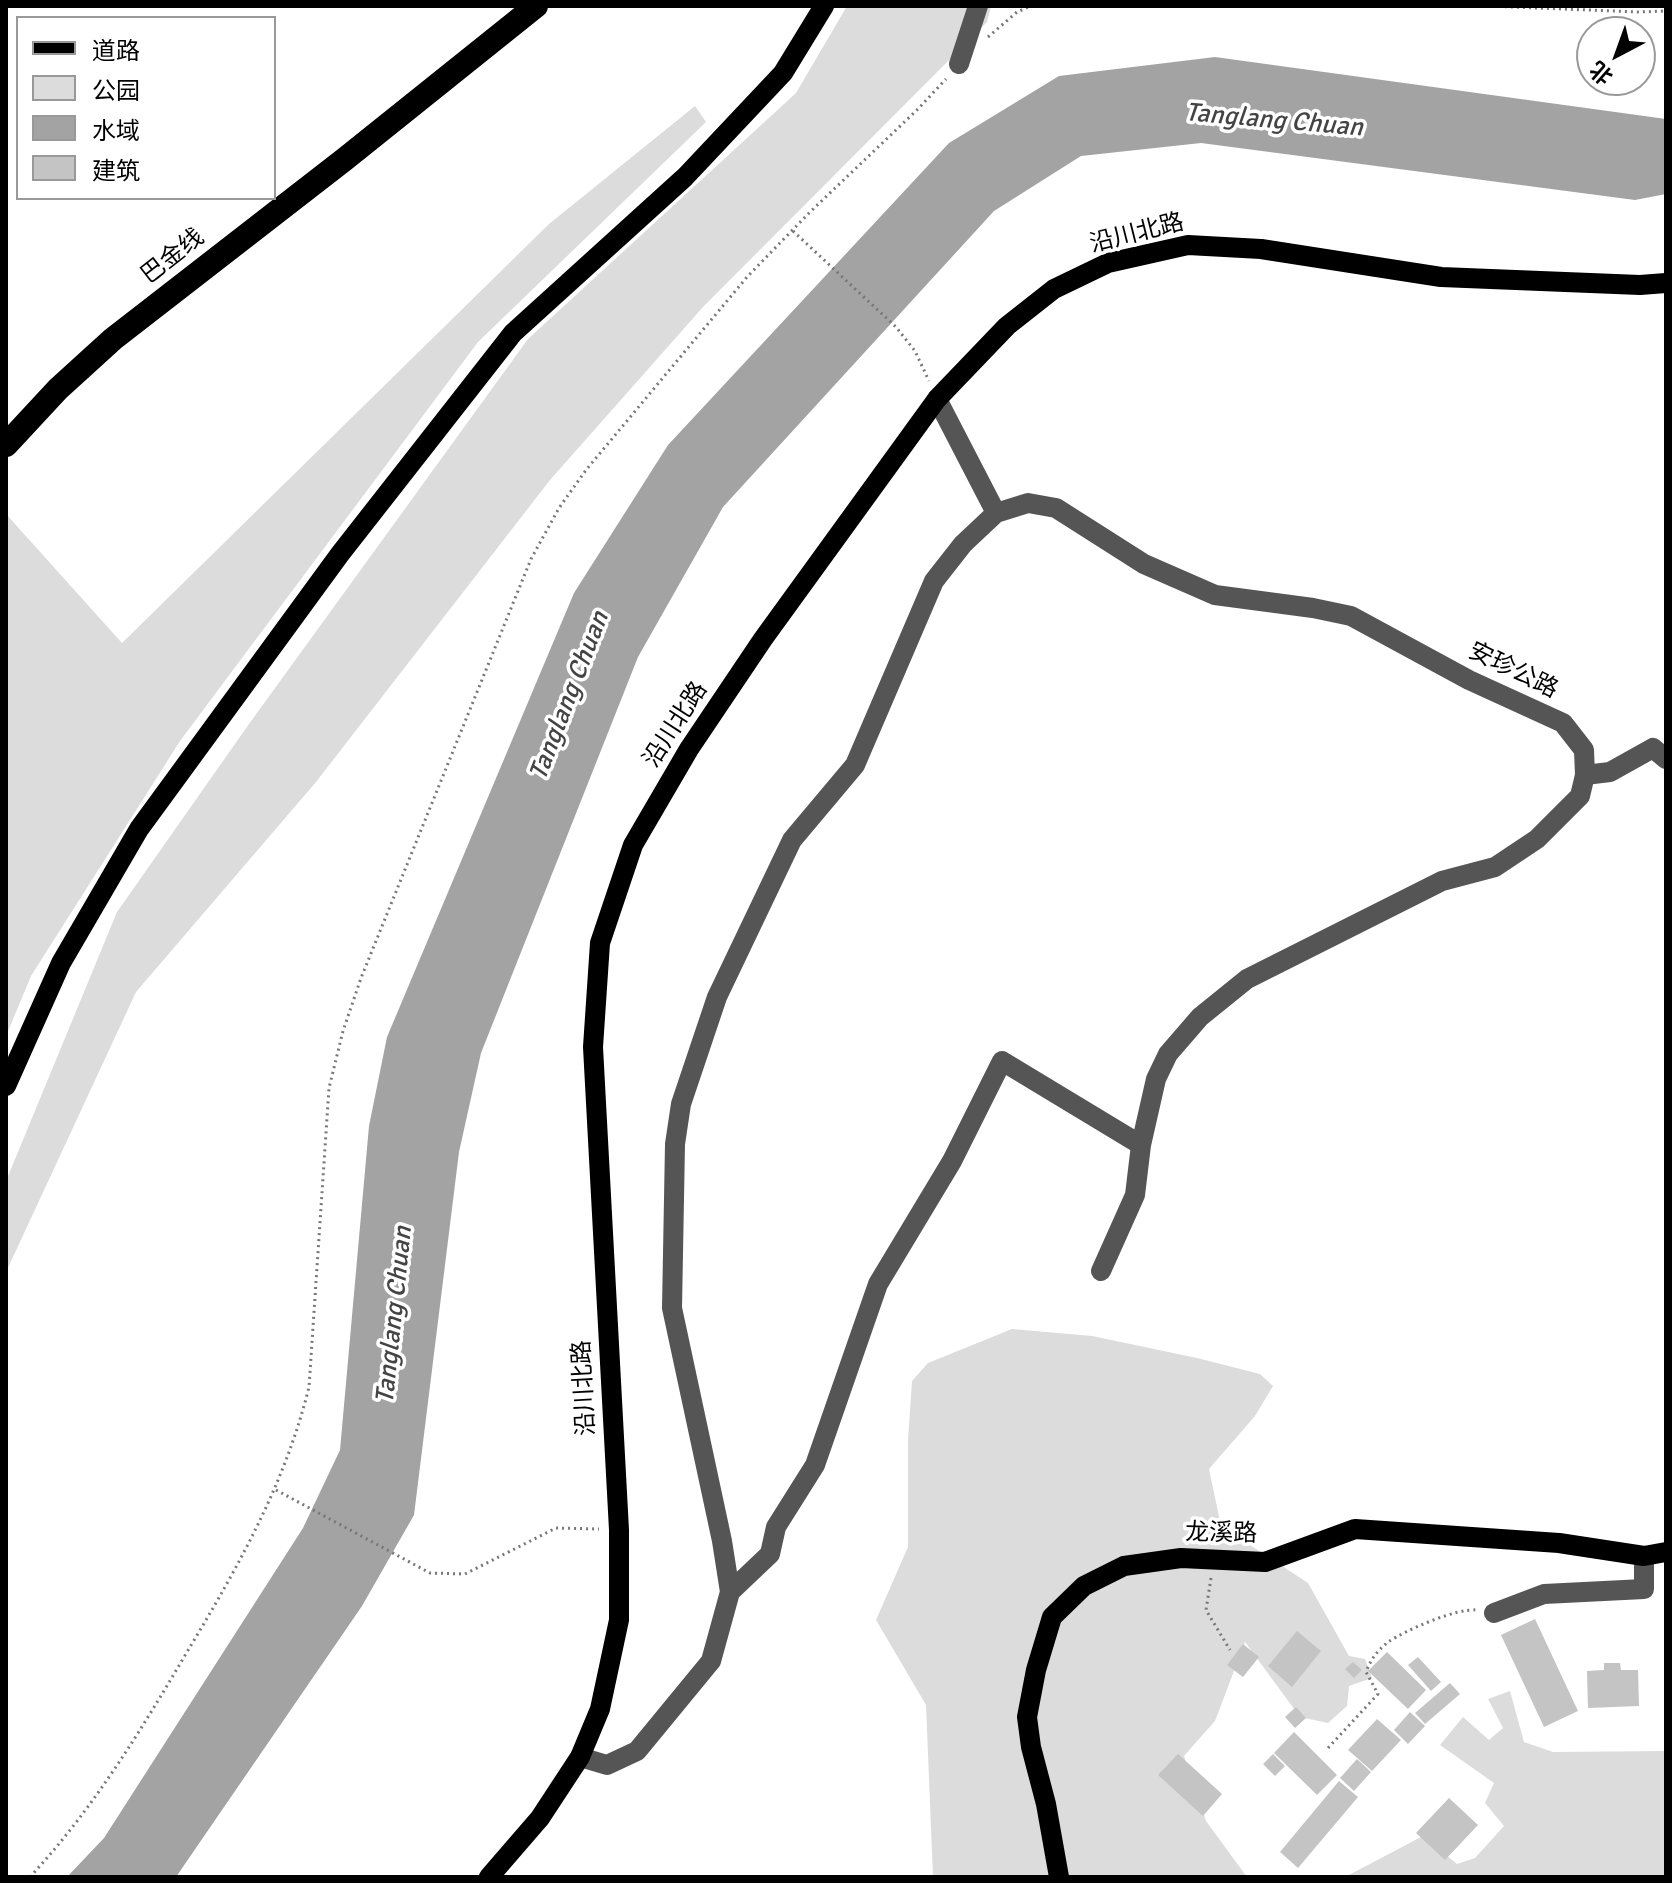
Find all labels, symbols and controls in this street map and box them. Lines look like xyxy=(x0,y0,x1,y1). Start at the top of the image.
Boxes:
legend xyxy=(16,16,276,200)
north arrow xyxy=(1576,16,1656,96)
text: 道路 xyxy=(92,36,140,66)
text: 北 xyxy=(1584,56,1618,90)
text: 公园 xyxy=(92,76,140,106)
water label: Tanglang Chuan xyxy=(1184,98,1364,144)
text: 水域 xyxy=(92,116,140,146)
text: 建筑 xyxy=(92,156,140,186)
street label: 沿川北路 xyxy=(1087,208,1187,260)
street label: 巴金线 xyxy=(136,223,210,291)
water label: Tanglang Chuan xyxy=(524,607,616,785)
street label: 安珍公路 xyxy=(1464,637,1562,705)
street label: 沿川北路 xyxy=(638,677,714,773)
water label: Tanglang Chuan xyxy=(370,1225,420,1405)
street label: 沿川北路 xyxy=(568,1339,602,1437)
street label: 龙溪路 xyxy=(1185,1519,1257,1549)

